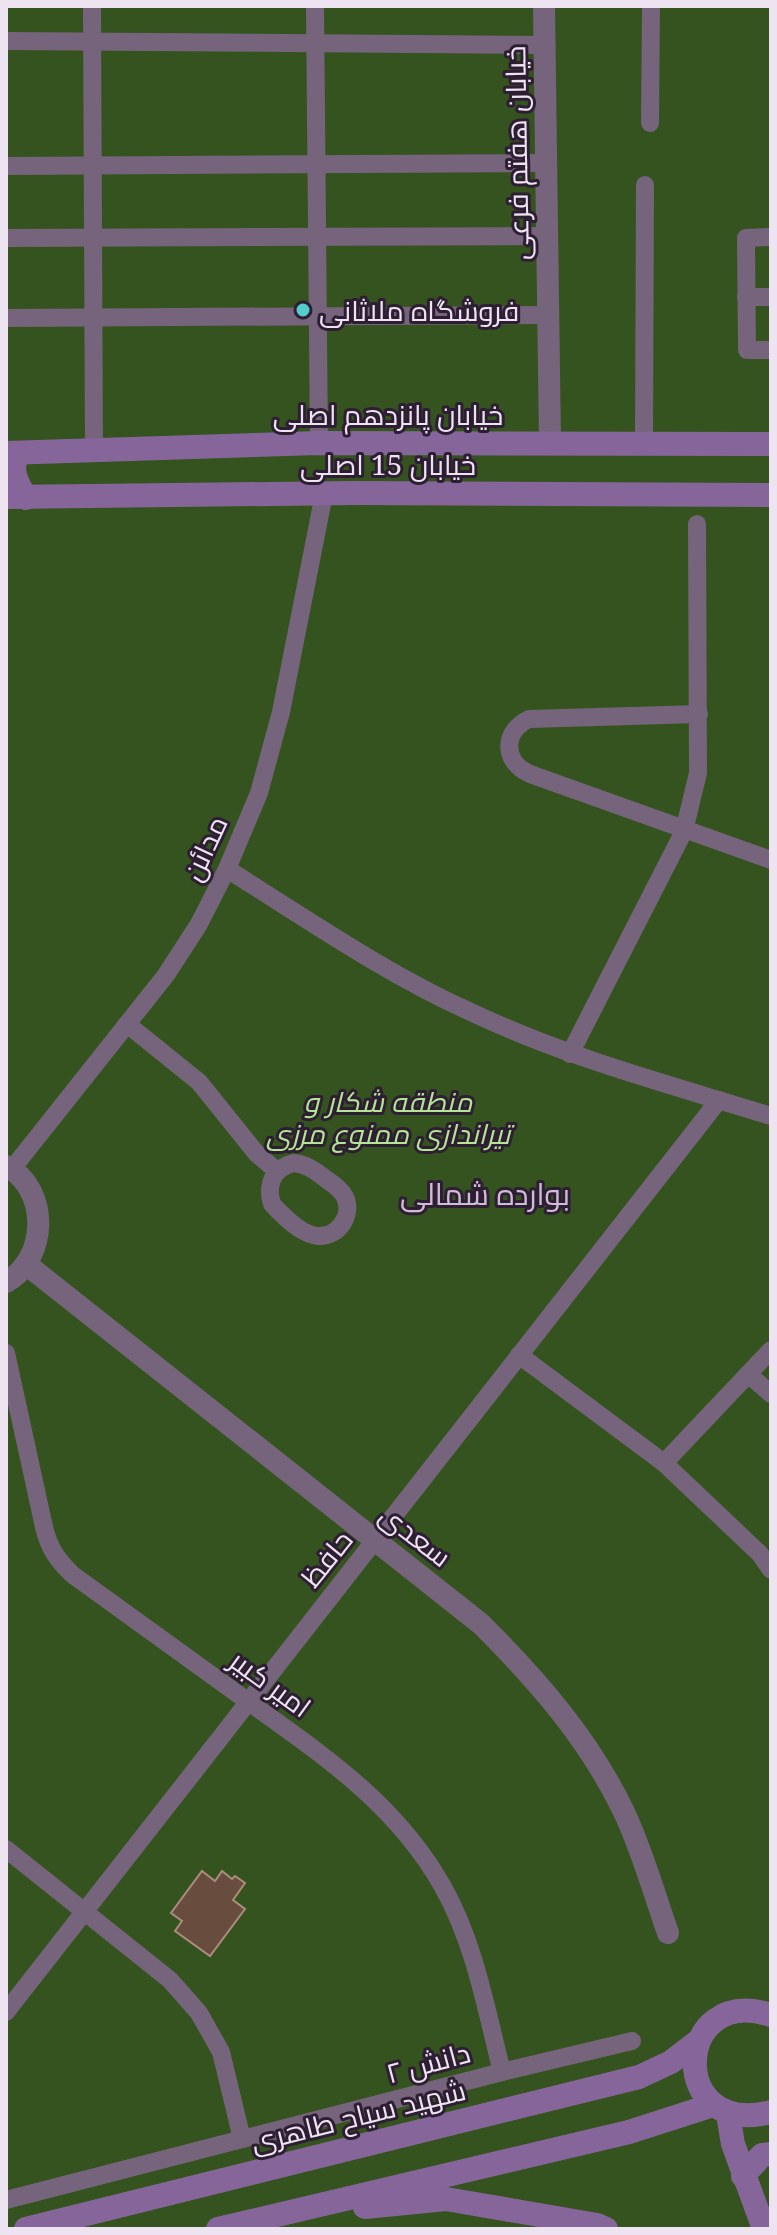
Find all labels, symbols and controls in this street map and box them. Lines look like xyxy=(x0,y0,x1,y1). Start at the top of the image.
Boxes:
street label: خیابان هفتم فرعی xyxy=(495,45,539,261)
place label: فروشگاه ملاثانی xyxy=(319,291,519,329)
marker: فروشگاه ملاثانی xyxy=(294,301,312,319)
street label: خیابان پانزدهم اصلی xyxy=(273,395,503,435)
street label: خیابان 15 اصلی xyxy=(300,445,476,483)
street label: مدائن xyxy=(173,809,235,887)
park label: منطقه شکار و تیراندازی ممنوع مرزی xyxy=(266,1082,515,1153)
district label: بوارده شمالی xyxy=(400,1173,570,1214)
street label: سعدی xyxy=(372,1495,460,1575)
street label: حافظ xyxy=(291,1522,361,1594)
street label: امیر کبیر xyxy=(221,1639,319,1725)
street label: دانش ۲ xyxy=(382,2033,474,2091)
street label: شهید سیاح طاهری xyxy=(247,2070,470,2161)

